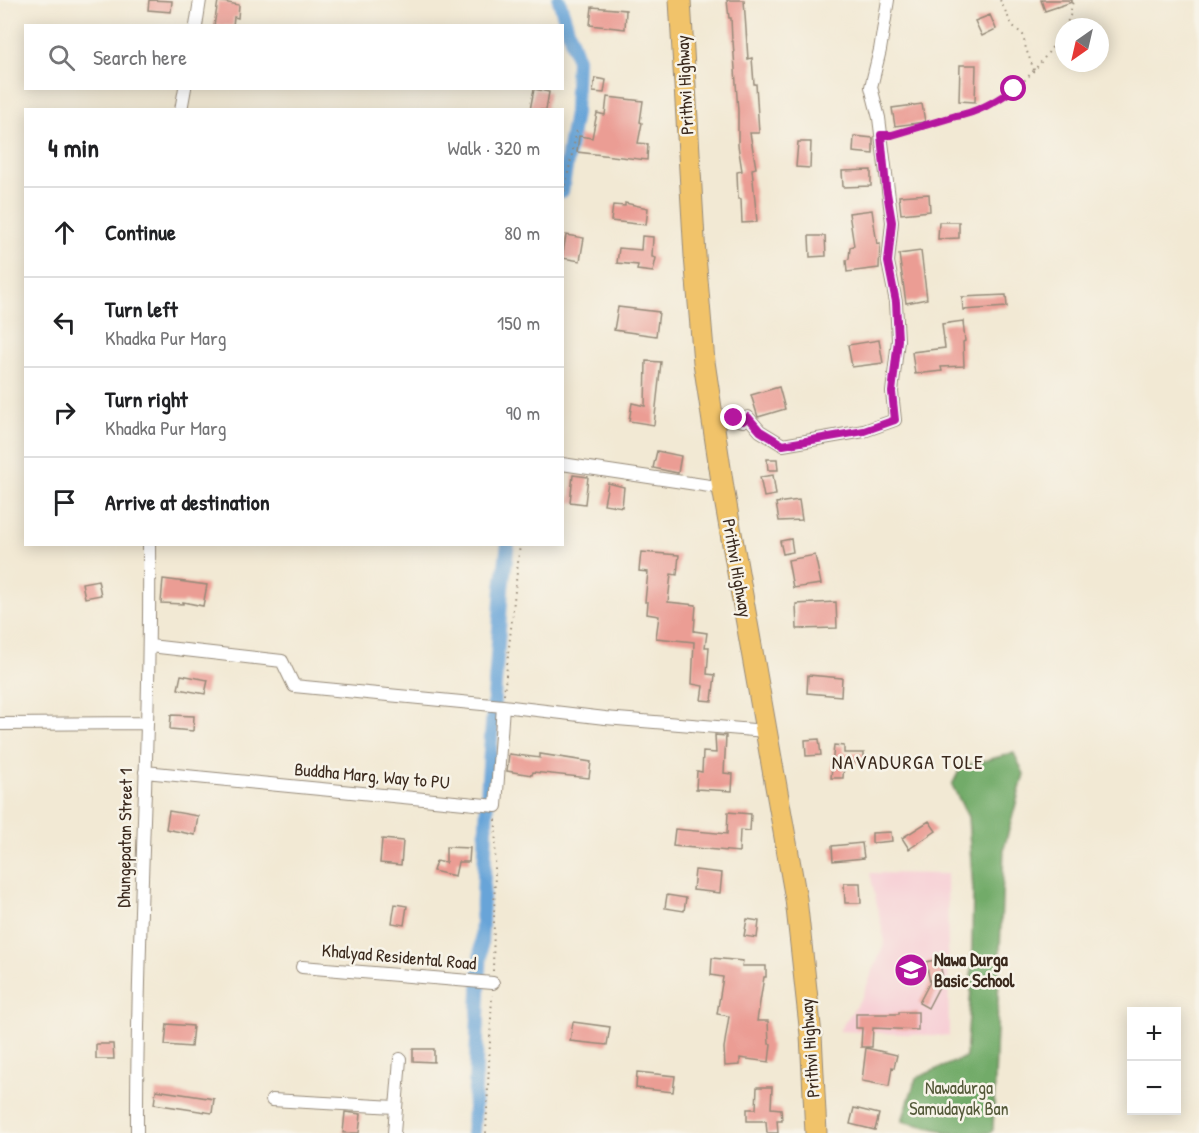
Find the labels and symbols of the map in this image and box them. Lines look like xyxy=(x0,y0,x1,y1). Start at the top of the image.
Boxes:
north arrow xyxy=(1055,18,1109,72)
street label: Prithvi Highway xyxy=(669,34,700,136)
route start xyxy=(1000,75,1026,101)
route end xyxy=(720,404,746,430)
street label: Prithvi Highway xyxy=(717,517,759,620)
district label: NAVADURGA TOLE xyxy=(832,748,984,775)
street label: Buddha Marg, Way to PU xyxy=(293,756,451,795)
street label: Dhungepatan Street 1 xyxy=(111,768,138,908)
street label: Khalyad Residental Road xyxy=(321,937,477,976)
place label: Nawa Durga Basic School xyxy=(934,947,1016,993)
school or university icon: Nawa Durga Basic School xyxy=(893,952,929,988)
street label: Prithvi Highway xyxy=(794,997,825,1099)
park label: Nawadurga Samudayak Ban xyxy=(909,1075,1009,1121)

